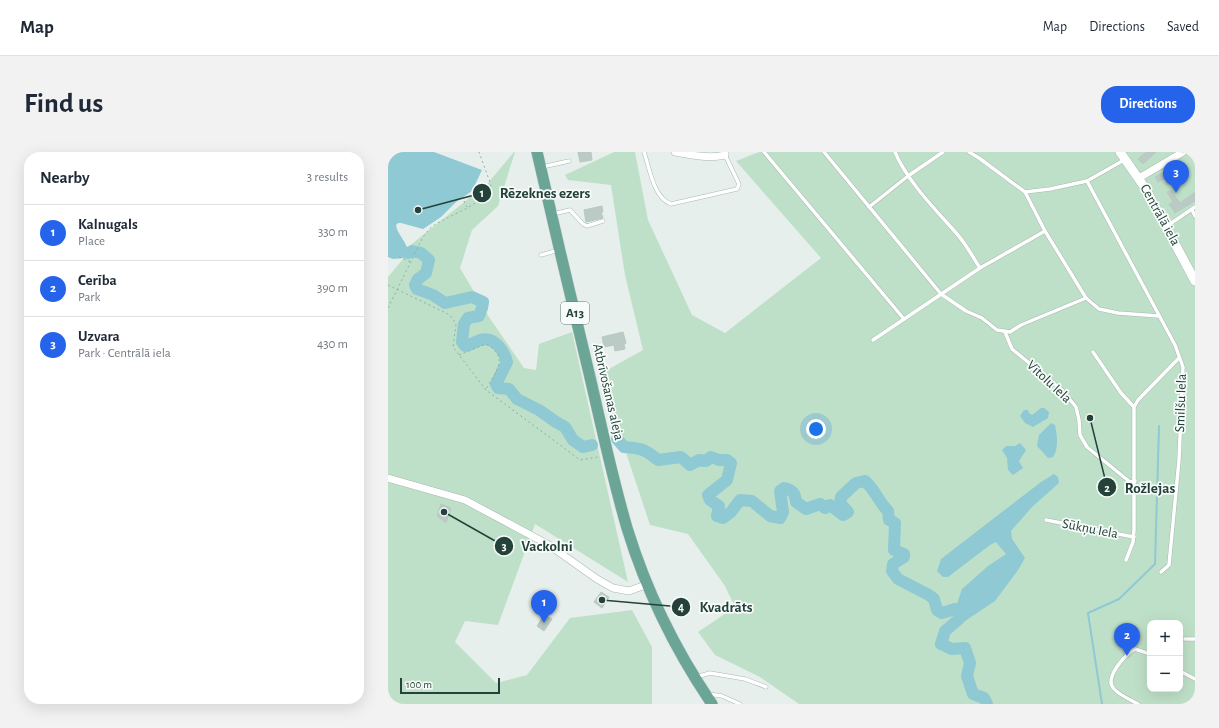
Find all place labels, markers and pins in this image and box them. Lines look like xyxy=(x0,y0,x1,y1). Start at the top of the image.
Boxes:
pin: 3 xyxy=(1163,160,1189,193)
callout: Rēzeknes ezers xyxy=(472,179,598,206)
callout: Rožlejas xyxy=(1097,474,1183,501)
callout: Vackolni xyxy=(494,533,581,560)
pin: 1 xyxy=(531,590,557,623)
callout: Kvadrāts xyxy=(671,593,760,620)
pin: 2 xyxy=(1114,623,1140,656)

